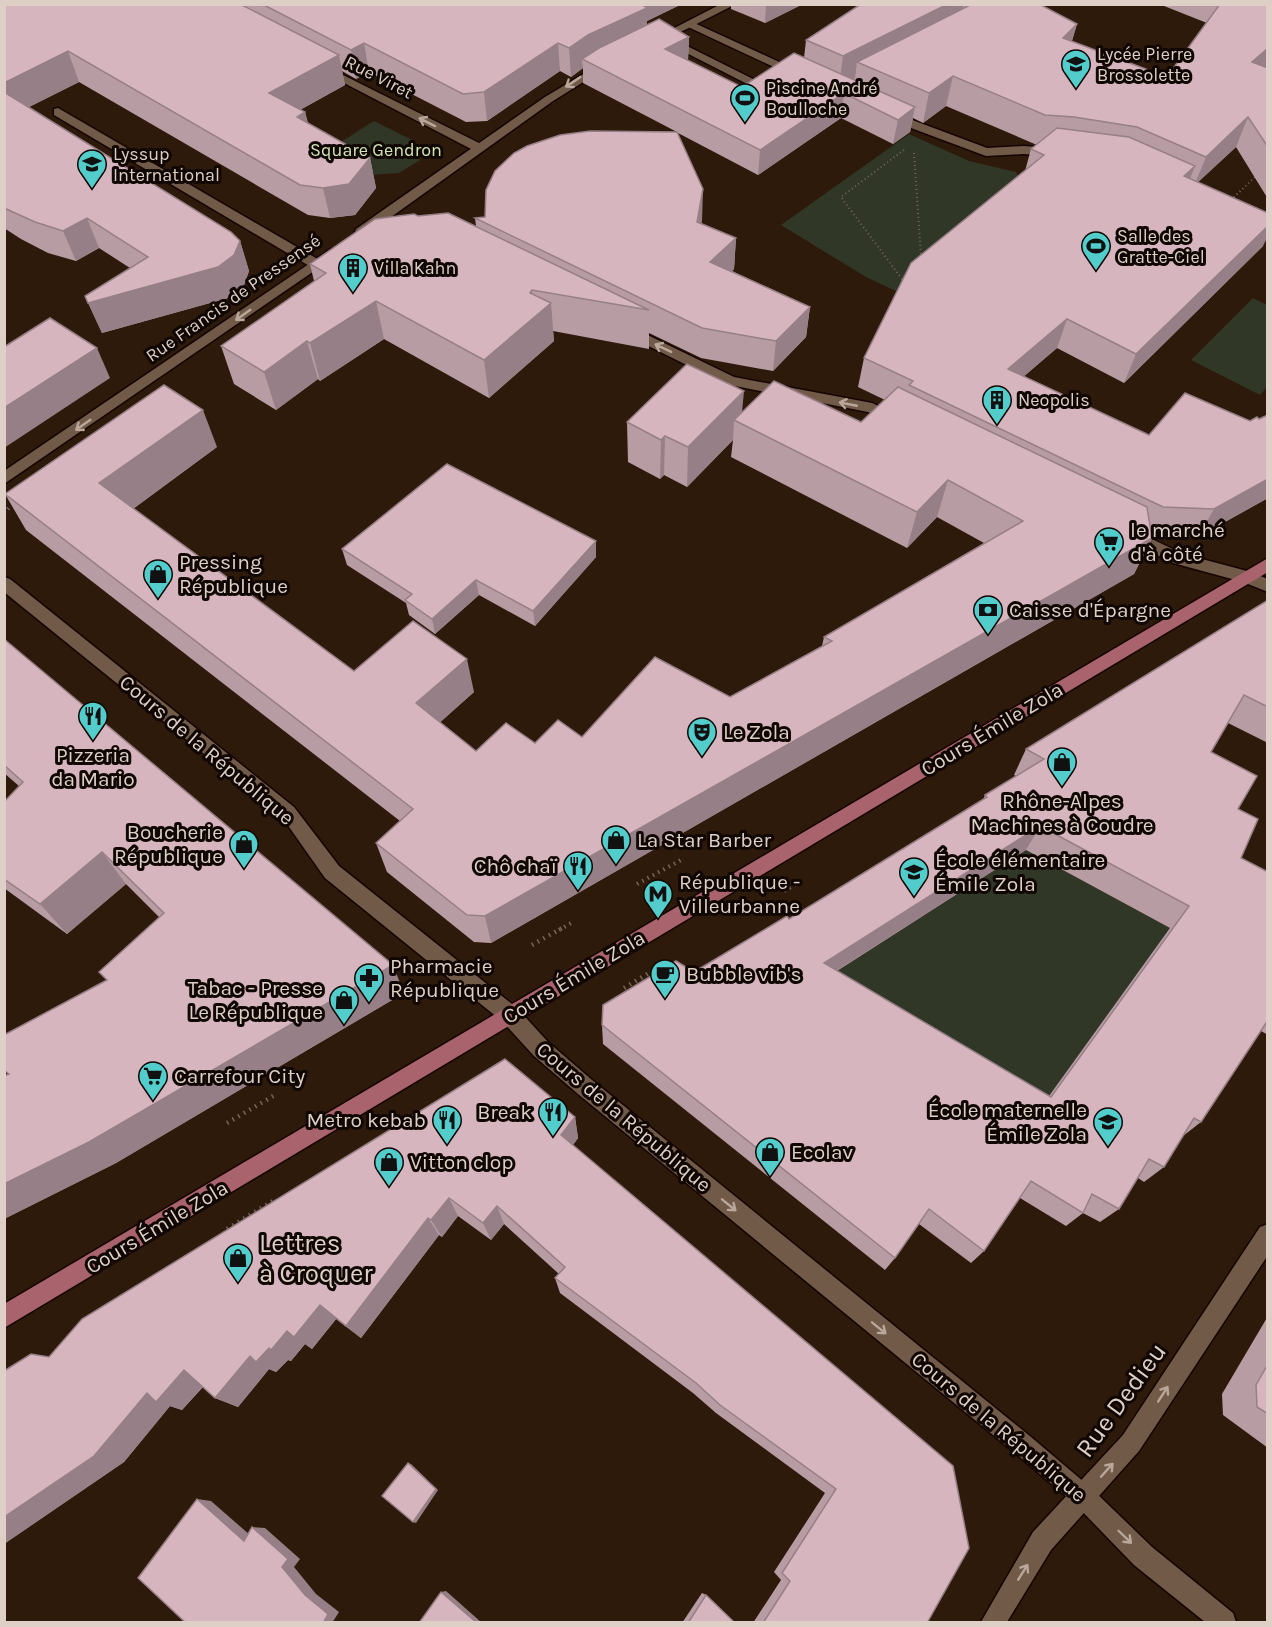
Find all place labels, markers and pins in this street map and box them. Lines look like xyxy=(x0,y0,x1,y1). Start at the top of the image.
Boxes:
place label: Lycée Pierre Brossolette xyxy=(1097,43,1192,86)
school or university icon: Lycée Pierre Brossolette xyxy=(1060,48,1092,90)
place label: Piscine André Boulloche xyxy=(766,77,877,120)
sports icon: Piscine André Boulloche xyxy=(729,82,761,124)
place label: Lyssup International xyxy=(113,143,220,186)
school or university icon: Lyssup International xyxy=(76,148,108,190)
place label: Salle des Gratte-Ciel xyxy=(1117,225,1205,268)
sports icon: Salle des Gratte-Ciel xyxy=(1080,230,1112,272)
building icon: Villa Kahn xyxy=(337,252,369,294)
place label: Villa Kahn xyxy=(374,257,456,279)
building icon: Neopolis xyxy=(981,384,1013,426)
place label: Neopolis xyxy=(1018,389,1090,411)
place label: le marché d'à côté xyxy=(1130,518,1225,566)
supermarket icon: le marché d'à côté xyxy=(1093,526,1125,568)
place label: Pressing République xyxy=(179,550,288,598)
shop icon: Pressing République xyxy=(142,558,174,600)
bank icon: Caisse d'Épargne xyxy=(972,594,1004,636)
place label: Caisse d'Épargne xyxy=(1009,598,1171,622)
restaurant icon: Pizzeria da Mario xyxy=(77,700,109,742)
theatre icon: Le Zola xyxy=(686,716,718,758)
place label: Le Zola xyxy=(723,720,790,744)
place label: Pizzeria da Mario xyxy=(51,743,135,791)
shop icon: Rhône-Alpes Machines à Coudre xyxy=(1046,746,1078,788)
place label: Rhône-Alpes Machines à Coudre xyxy=(970,789,1154,837)
place label: Boucherie République xyxy=(114,820,223,868)
shop icon: La Star Barber xyxy=(600,824,632,866)
shop icon: Boucherie République xyxy=(228,828,260,870)
place label: La Star Barber xyxy=(637,828,772,852)
place label: École élémentaire Émile Zola xyxy=(935,848,1105,896)
restaurant icon: Chô chaï xyxy=(562,850,594,892)
place label: Chô chaï xyxy=(474,854,557,878)
school or university icon: École élémentaire Émile Zola xyxy=(898,856,930,898)
place label: République - Villeurbanne xyxy=(679,870,800,918)
metro station icon: République - Villeurbanne xyxy=(642,878,674,920)
place label: Pharmacie République xyxy=(390,954,499,1002)
cafe icon: Bubble vib's xyxy=(649,958,681,1000)
pharmacy icon: Pharmacie République xyxy=(353,962,385,1004)
place label: Bubble vib's xyxy=(686,962,801,986)
place label: Tabac - Presse Le République xyxy=(188,976,323,1024)
shop icon: Tabac - Presse Le République xyxy=(328,984,360,1026)
supermarket icon: Carrefour City xyxy=(137,1060,169,1102)
place label: Carrefour City xyxy=(174,1064,305,1088)
restaurant icon: Break xyxy=(537,1096,569,1138)
place label: École maternelle Émile Zola xyxy=(928,1098,1087,1146)
place label: Break xyxy=(477,1100,532,1124)
restaurant icon: Metro kebab xyxy=(431,1104,463,1146)
school or university icon: École maternelle Émile Zola xyxy=(1092,1106,1124,1148)
place label: Metro kebab xyxy=(306,1108,426,1132)
shop icon: Ecolav xyxy=(754,1136,786,1178)
place label: Ecolav xyxy=(791,1140,854,1164)
shop icon: Vitton clop xyxy=(373,1146,405,1188)
place label: Vitton clop xyxy=(410,1150,513,1174)
place label: Lettres à Croquer xyxy=(259,1228,373,1289)
shop icon: Lettres à Croquer xyxy=(222,1242,254,1284)

